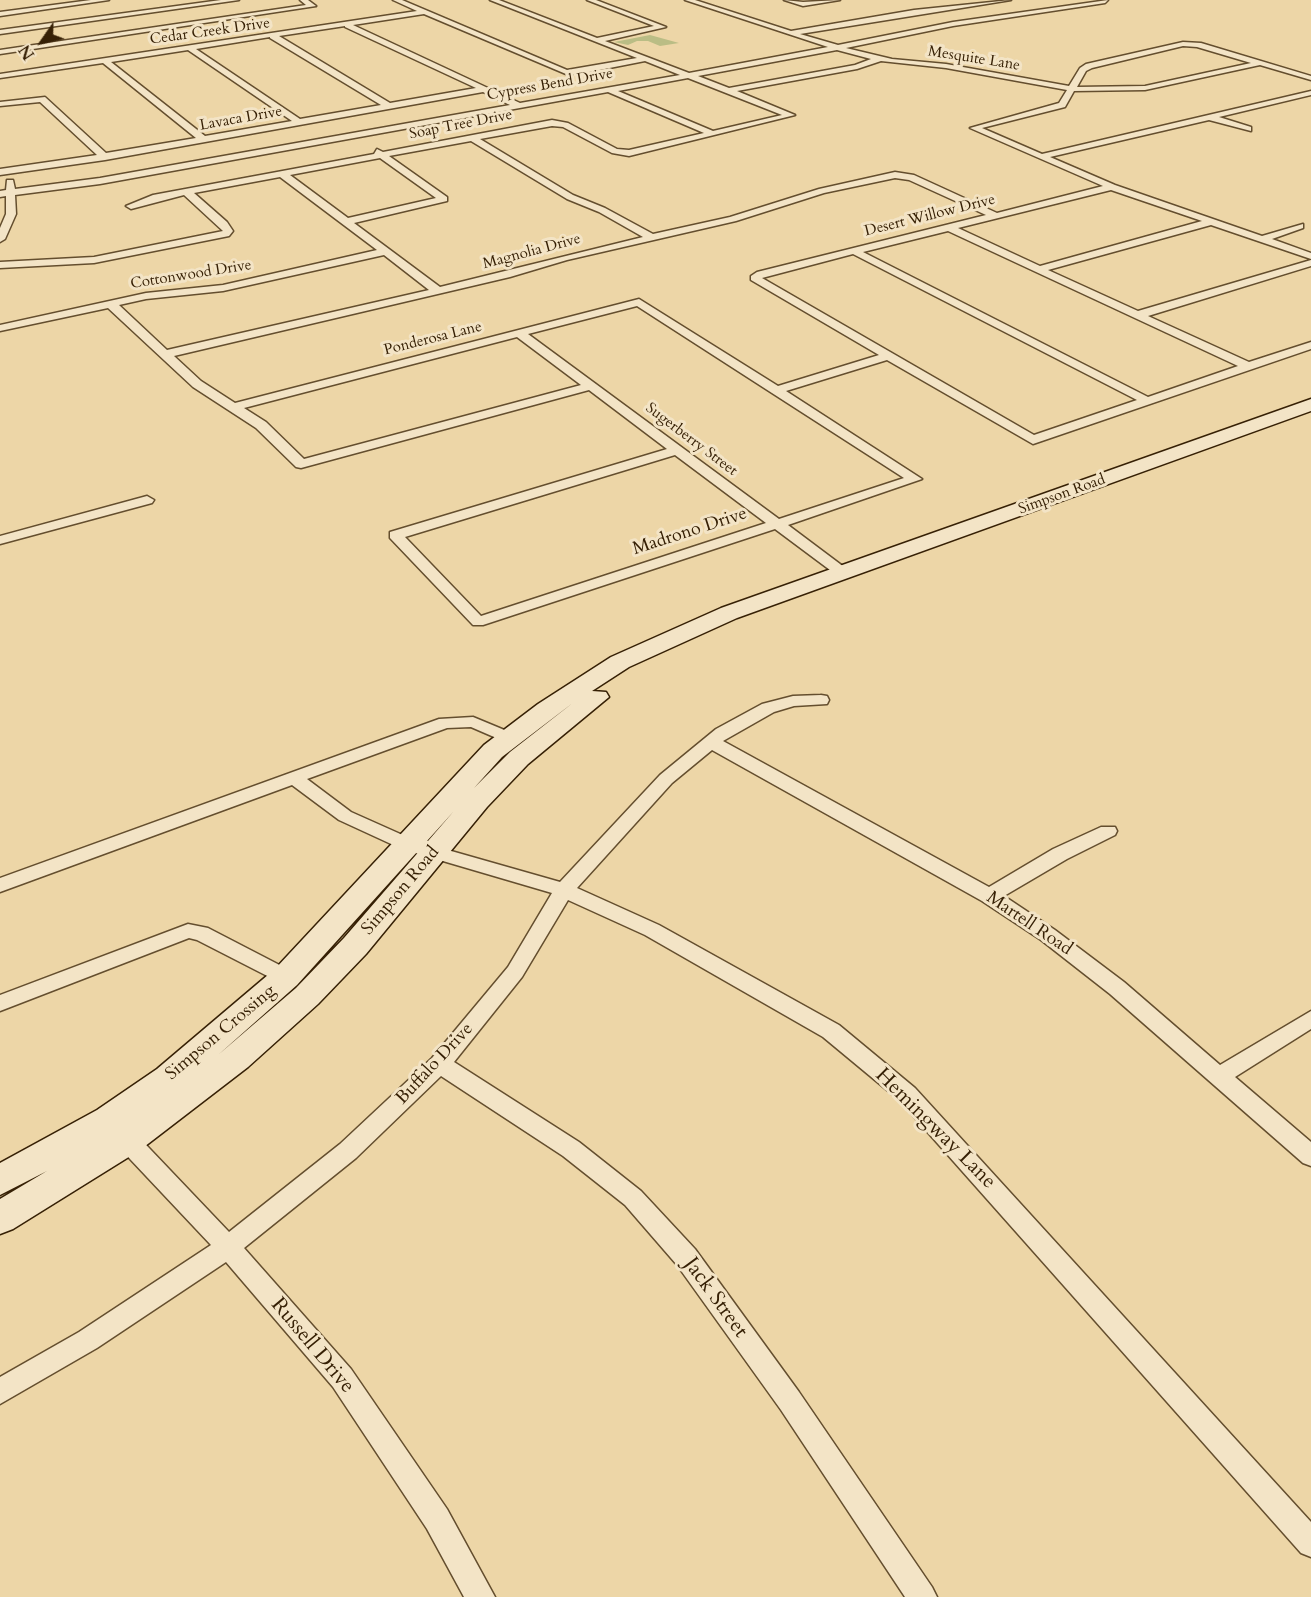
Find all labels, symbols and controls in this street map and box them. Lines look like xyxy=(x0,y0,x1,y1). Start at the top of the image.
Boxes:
north arrow xyxy=(12,12,72,72)
street label: Cedar Creek Drive xyxy=(149,15,271,49)
text: N xyxy=(14,40,40,64)
street label: Mesquite Lane xyxy=(927,43,1021,75)
street label: Cypress Bend Drive xyxy=(486,65,614,105)
street label: Lavaca Drive xyxy=(198,103,284,135)
street label: Soap Tree Drive xyxy=(408,106,514,144)
street label: Desert Willow Drive xyxy=(863,191,997,241)
street label: Magnolia Drive xyxy=(481,230,583,274)
street label: Cottonwood Drive xyxy=(129,257,253,293)
street label: Ponderosa Lane xyxy=(382,318,484,360)
street label: Sugerberry Street xyxy=(642,400,740,480)
street label: Simpson Road xyxy=(1016,471,1108,519)
street label: Madrono Drive xyxy=(630,503,750,561)
street label: Simpson Road xyxy=(358,842,444,940)
street label: Martell Road xyxy=(982,887,1076,961)
street label: Simpson Crossing xyxy=(162,981,280,1085)
street label: Buffalo Drive xyxy=(392,1019,478,1109)
street label: Hemingway Lane xyxy=(869,1063,1001,1195)
street label: Jack Street xyxy=(677,1253,753,1343)
street label: Russell Drive xyxy=(265,1293,359,1399)

